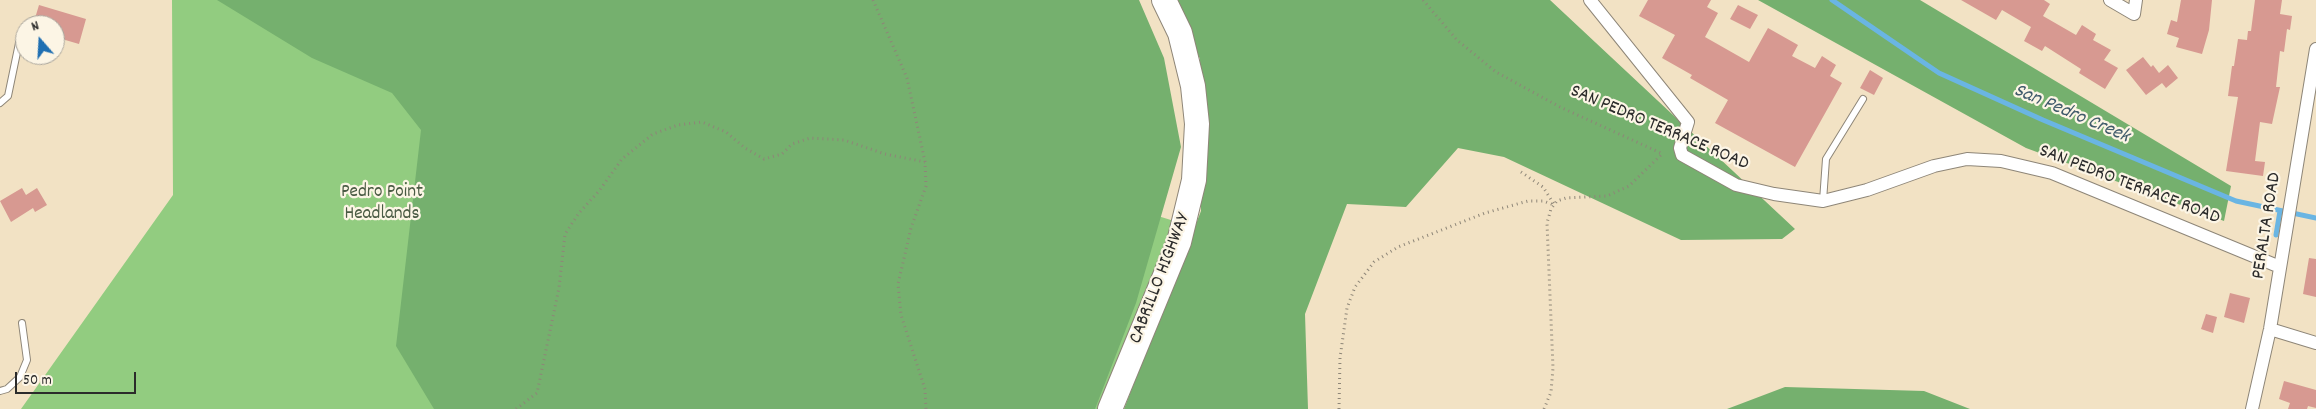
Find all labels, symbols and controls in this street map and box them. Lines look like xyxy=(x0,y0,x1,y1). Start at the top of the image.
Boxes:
north arrow xyxy=(15,15,65,65)
text: N xyxy=(29,16,42,37)
water label: San Pedro Creek xyxy=(2010,80,2132,150)
street label: SAN PEDRO TERRACE ROAD xyxy=(1566,81,1752,177)
street label: SAN PEDRO TERRACE ROAD xyxy=(2035,141,2223,231)
street label: PERALTA ROAD xyxy=(2248,171,2288,281)
park label: Pedro Point Headlands xyxy=(341,182,423,226)
street label: CABRILLO HIGHWAY xyxy=(1126,211,1196,347)
scale bar xyxy=(18,362,139,394)
text: 50 m xyxy=(23,370,52,392)

